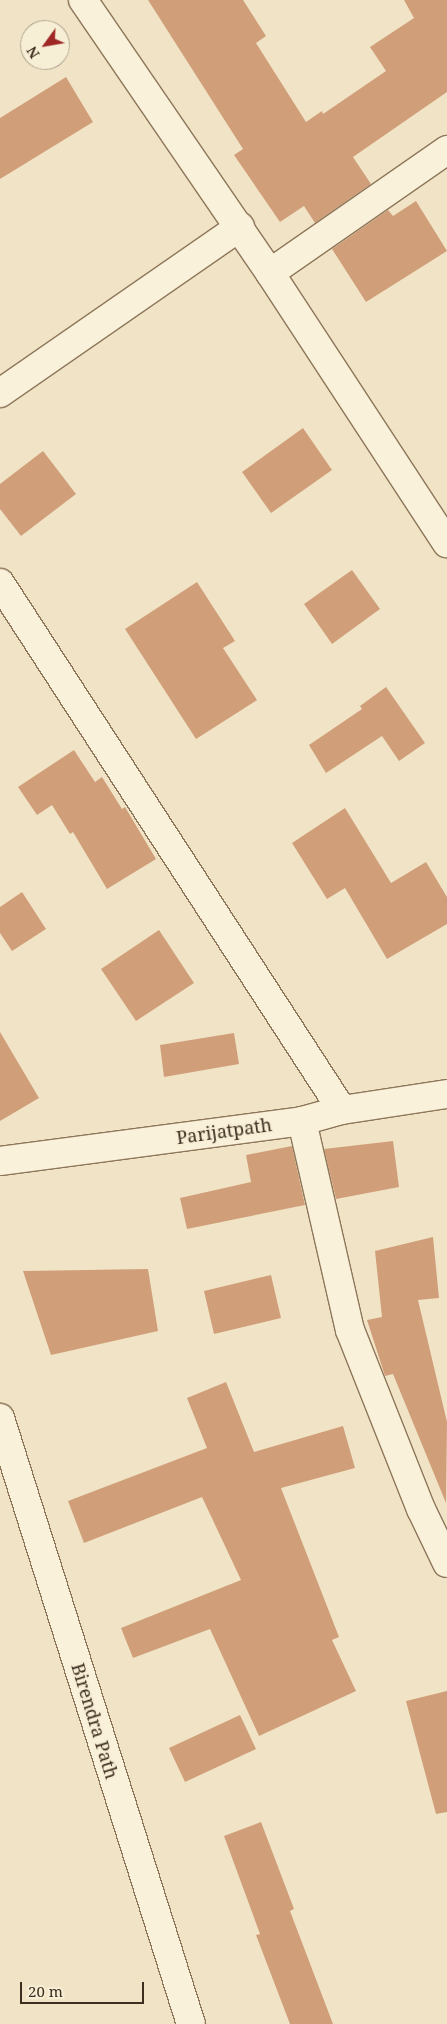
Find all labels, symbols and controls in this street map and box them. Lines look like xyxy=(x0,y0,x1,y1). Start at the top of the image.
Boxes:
north arrow xyxy=(20,20,70,70)
text: N xyxy=(22,43,44,62)
street label: Parijatpath xyxy=(175,1114,273,1148)
street label: Birendra Path xyxy=(67,1660,123,1782)
scale bar xyxy=(22,1972,146,2004)
text: 20 m xyxy=(28,1981,63,2001)

